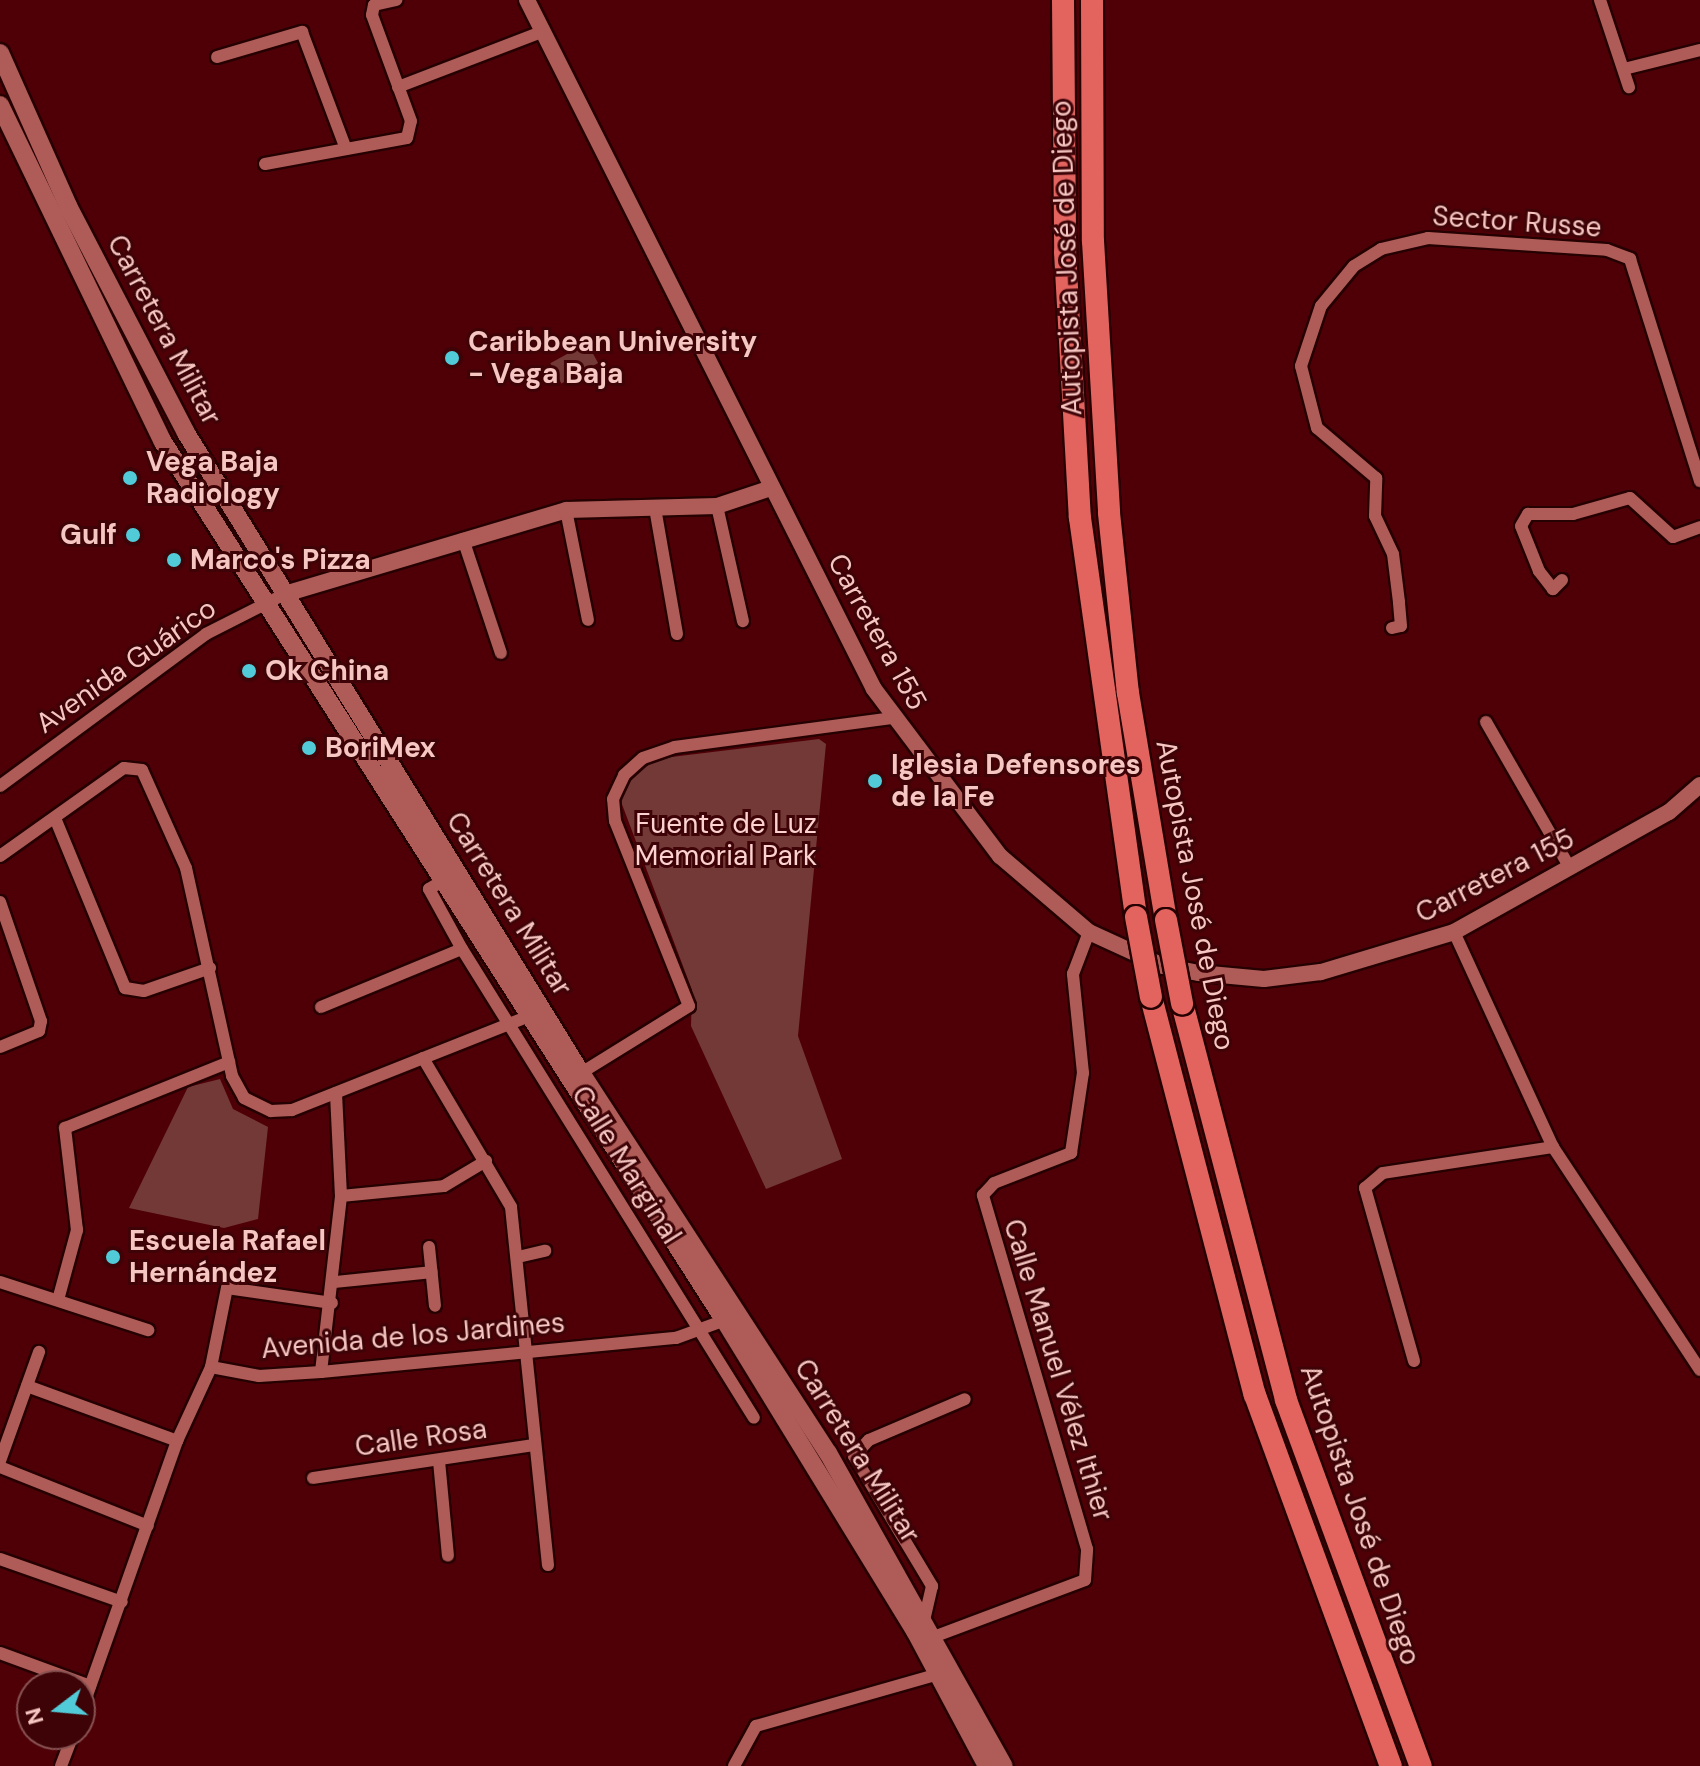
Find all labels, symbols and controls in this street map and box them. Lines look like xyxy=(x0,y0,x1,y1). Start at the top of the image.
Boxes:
street label: Autopista José de Diego xyxy=(1045,100,1089,416)
street label: Sector Russe xyxy=(1431,199,1603,245)
street label: Carretera Militar xyxy=(100,229,228,431)
place label: Caribbean University - Vega Baja xyxy=(468,325,757,391)
marker: Caribbean University - Vega Baja xyxy=(443,349,461,367)
place label: Vega Baja Radiology xyxy=(146,445,280,511)
marker: Vega Baja Radiology xyxy=(121,469,139,487)
place label: Gulf xyxy=(60,518,117,552)
marker: Gulf xyxy=(124,526,142,544)
place label: Marco's Pizza xyxy=(190,543,371,577)
street label: Carretera 155 xyxy=(820,548,934,716)
marker: Marco's Pizza xyxy=(165,551,183,569)
street label: Avenida Guárico xyxy=(29,591,223,741)
place label: Ok China xyxy=(265,654,389,688)
marker: Ok China xyxy=(240,662,258,680)
place label: BoriMex xyxy=(325,731,436,765)
street label: Autopista José de Diego xyxy=(1148,737,1242,1053)
marker: BoriMex xyxy=(300,739,318,757)
place label: Iglesia Defensores de la Fe xyxy=(891,748,1141,814)
marker: Iglesia Defensores de la Fe xyxy=(866,772,884,790)
street label: Carretera Militar xyxy=(439,806,579,1002)
park label: Fuente de Luz Memorial Park xyxy=(635,807,817,873)
street label: Carretera 155 xyxy=(1410,822,1580,930)
street label: Calle Marginal xyxy=(564,1080,688,1250)
street label: Calle Manuel Vélez Ithier xyxy=(996,1215,1120,1525)
place label: Escuela Rafael Hernández xyxy=(129,1224,326,1290)
marker: Escuela Rafael Hernández xyxy=(104,1248,122,1266)
street label: Avenida de los Jardines xyxy=(260,1306,566,1366)
street label: Carretera Militar xyxy=(787,1353,927,1549)
street label: Autopista José de Diego xyxy=(1293,1360,1427,1670)
street label: Calle Rosa xyxy=(353,1412,489,1464)
north arrow xyxy=(16,1670,96,1750)
text: N xyxy=(18,1705,51,1728)

